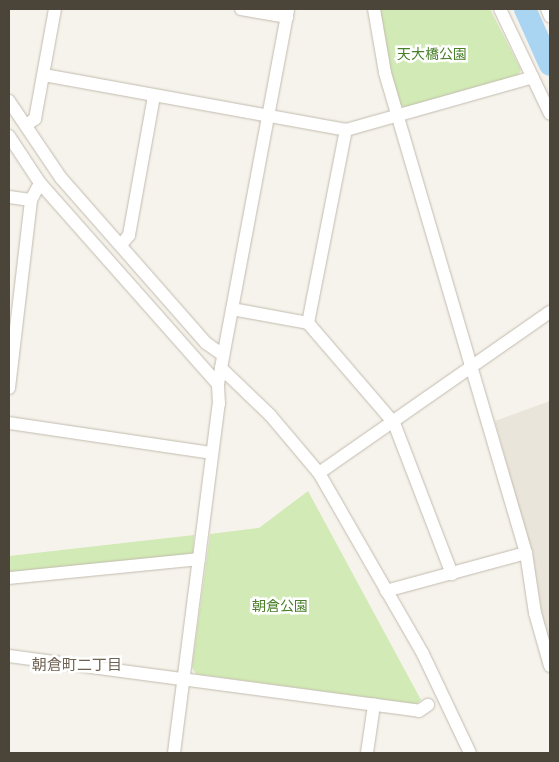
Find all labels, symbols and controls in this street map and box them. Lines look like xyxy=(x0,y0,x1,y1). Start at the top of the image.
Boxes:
park label: 天大橋公園 xyxy=(397,46,467,62)
park label: 朝倉公園 xyxy=(252,598,308,614)
district label: 朝倉町二丁目 xyxy=(32,657,122,675)

